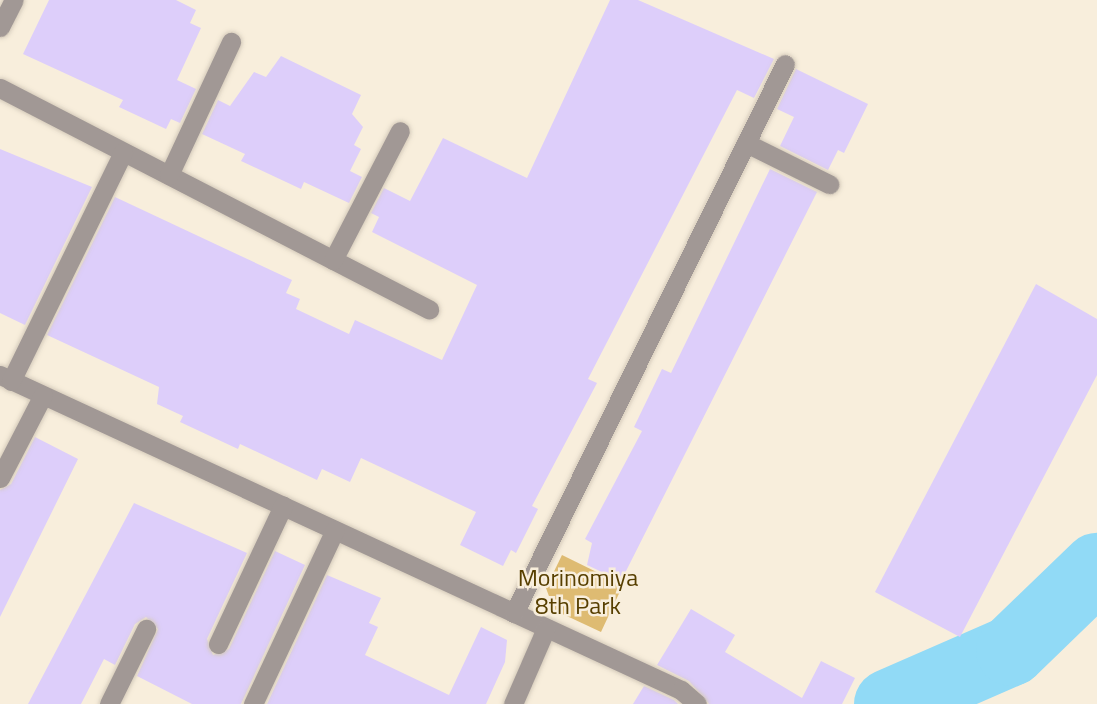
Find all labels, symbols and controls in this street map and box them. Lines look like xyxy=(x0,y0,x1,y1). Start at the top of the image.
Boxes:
park label: Morinomiya 8th Park xyxy=(518,564,638,620)

